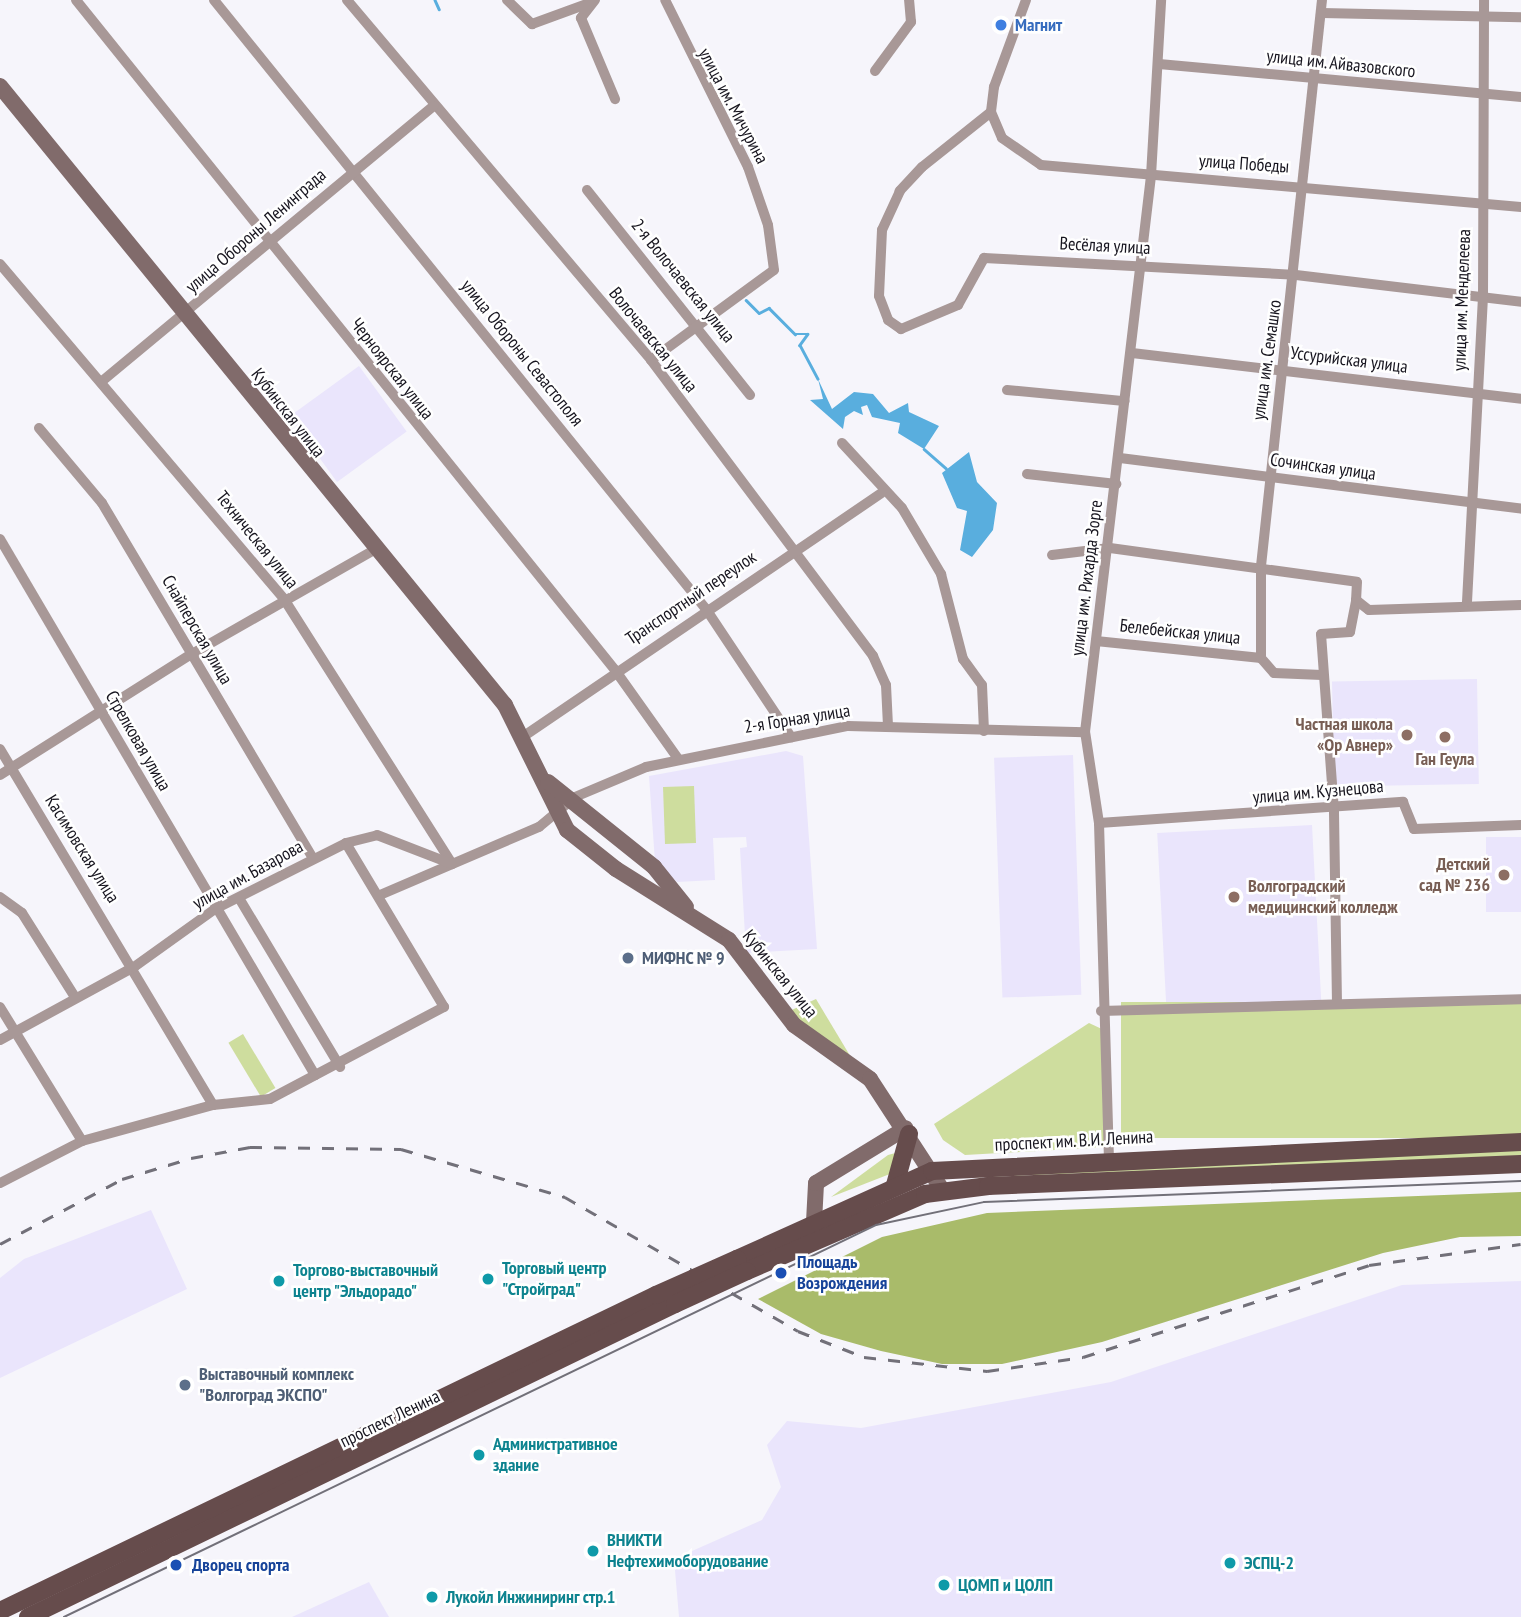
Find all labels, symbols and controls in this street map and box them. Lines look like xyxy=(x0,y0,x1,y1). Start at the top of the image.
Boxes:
place label: Магнит xyxy=(1015,14,1062,36)
marker: Магнит xyxy=(993,17,1009,33)
street label: улица им. Мичурина xyxy=(693,44,773,168)
street label: улица им. Айвазовского xyxy=(1265,45,1417,83)
street label: улица Победы xyxy=(1198,150,1290,178)
street label: улица Обороны Ленинграда xyxy=(182,164,330,298)
street label: 2-я Волочаевская улица xyxy=(627,215,739,347)
street label: улица им. Менделеева xyxy=(1449,228,1475,372)
street label: Весёлая улица xyxy=(1059,233,1151,259)
street label: улица Обороны Севастополя xyxy=(456,275,588,431)
street label: Волочаевская улица xyxy=(604,283,702,397)
street label: улица им. Семашко xyxy=(1248,298,1286,422)
street label: Черноярская улица xyxy=(346,314,438,424)
street label: Уссурийская улица xyxy=(1289,342,1409,378)
street label: Кубинская улица xyxy=(246,364,330,462)
street label: Сочинская улица xyxy=(1269,449,1377,485)
street label: Техническая улица xyxy=(211,487,303,593)
street label: улица им. Рихарда Зорге xyxy=(1067,498,1107,658)
street label: Транспортный переулок xyxy=(622,546,760,650)
street label: Снайперская улица xyxy=(157,572,237,688)
street label: Белебейская улица xyxy=(1119,615,1241,649)
street label: Стрелковая улица xyxy=(101,687,175,795)
street label: 2-я Горная улица xyxy=(742,700,852,738)
place label: Частная школа «Ор Авнер» xyxy=(1296,714,1393,756)
marker: Частная школа «Ор Авнер» xyxy=(1399,727,1415,743)
marker: Ган Геула xyxy=(1437,729,1453,745)
place label: Ган Геула xyxy=(1416,748,1474,770)
street label: улица им. Кузнецова xyxy=(1251,775,1385,809)
street label: Касимовская улица xyxy=(40,791,124,907)
street label: улица им. Базарова xyxy=(189,836,307,914)
place label: Детский сад № 236 xyxy=(1419,854,1490,896)
marker: Детский сад № 236 xyxy=(1496,867,1512,883)
place label: Волгоградский медицинский колледж xyxy=(1248,876,1398,918)
marker: Волгоградский медицинский колледж xyxy=(1226,889,1242,905)
street label: Кубинская улица xyxy=(738,926,822,1022)
place label: МИФНС № 9 xyxy=(642,947,725,969)
marker: МИФНС № 9 xyxy=(620,950,636,966)
street label: проспект им. В.И. Ленина xyxy=(993,1126,1155,1156)
place label: Площадь Возрождения xyxy=(797,1252,887,1294)
place label: Торговый центр "Стройград" xyxy=(502,1258,606,1300)
place label: Торгово-выставочный центр "Эльдорадо" xyxy=(293,1260,438,1302)
marker: Площадь Возрождения xyxy=(771,1263,791,1283)
marker: Торговый центр "Стройград" xyxy=(480,1271,496,1287)
marker: Торгово-выставочный центр "Эльдорадо" xyxy=(271,1273,287,1289)
place label: Выставочный комплекс "Волгоград ЭКСПО" xyxy=(199,1364,354,1406)
marker: Выставочный комплекс "Волгоград ЭКСПО" xyxy=(177,1377,193,1393)
street label: проспект Ленина xyxy=(336,1385,444,1453)
place label: Административное здание xyxy=(493,1434,618,1476)
marker: Административное здание xyxy=(471,1447,487,1463)
place label: ВНИКТИ Нефтехимоборудование xyxy=(607,1530,768,1572)
marker: ВНИКТИ Нефтехимоборудование xyxy=(585,1543,601,1559)
place label: ЭСПЦ-2 xyxy=(1244,1552,1294,1574)
place label: Дворец спорта xyxy=(192,1554,290,1576)
marker: Дворец спорта xyxy=(166,1555,186,1575)
marker: ЭСПЦ-2 xyxy=(1222,1555,1238,1571)
place label: ЦОМП и ЦОЛП xyxy=(958,1574,1053,1596)
marker: ЦОМП и ЦОЛП xyxy=(936,1577,952,1593)
place label: Лукойл Инжиниринг стр.1 xyxy=(446,1586,616,1608)
marker: Лукойл Инжиниринг стр.1 xyxy=(424,1589,440,1605)

